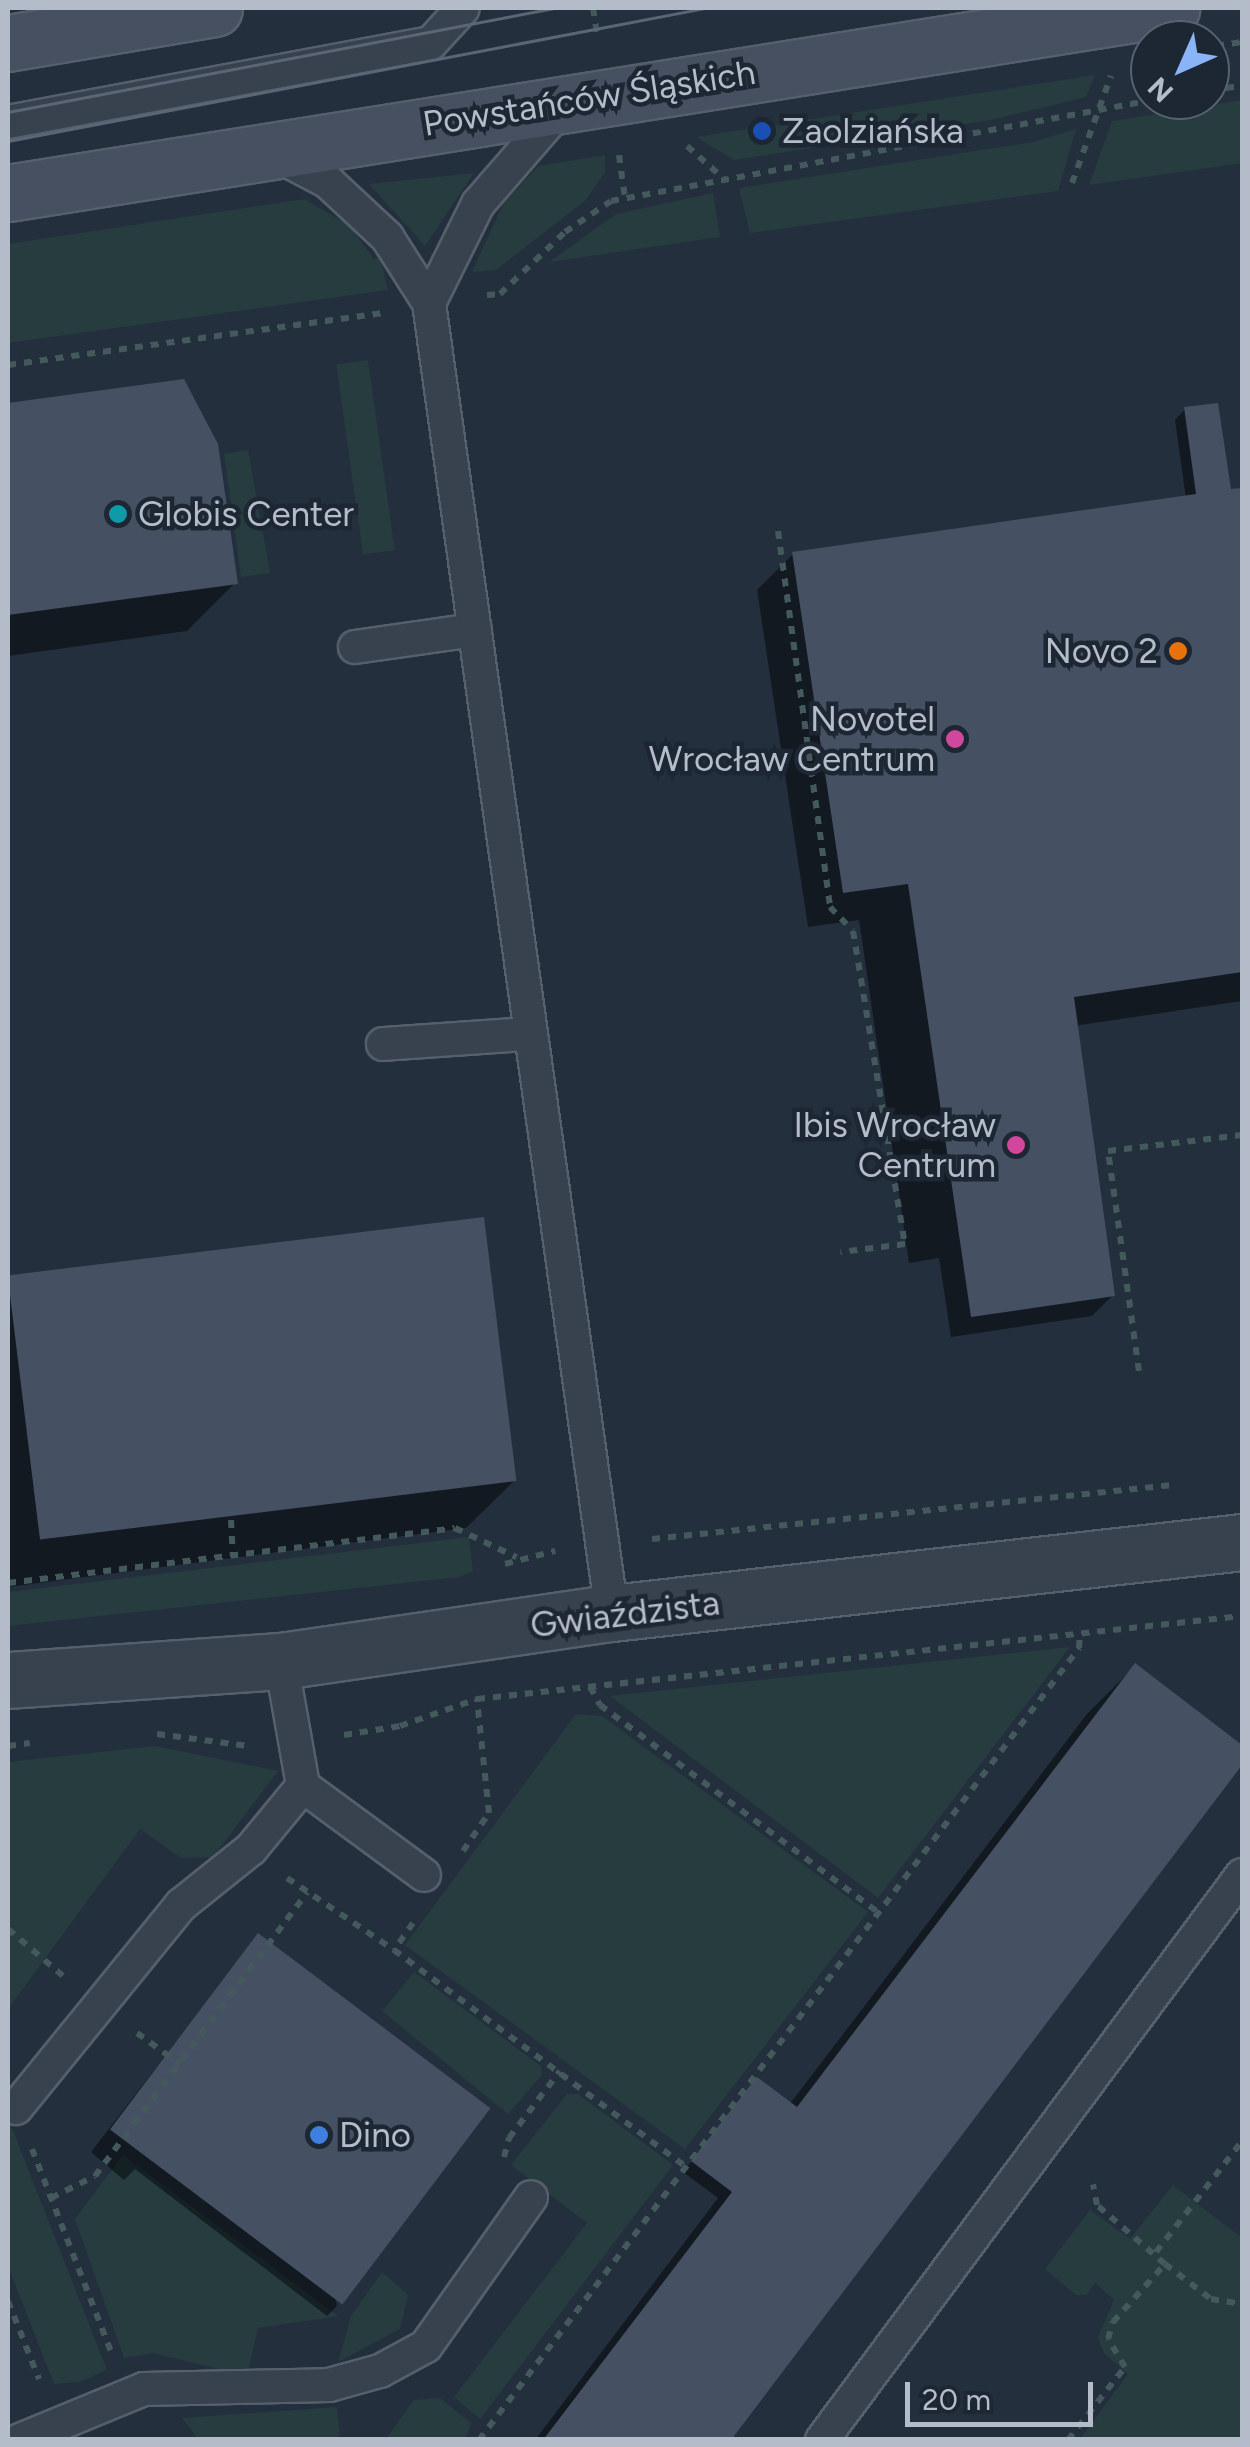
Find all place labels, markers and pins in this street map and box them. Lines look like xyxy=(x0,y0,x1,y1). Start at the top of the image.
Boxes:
place label: Zaolziańska xyxy=(782,110,964,152)
marker: Zaolziańska xyxy=(751,120,773,142)
place label: Globis Center xyxy=(138,493,354,535)
marker: Globis Center xyxy=(107,503,129,525)
place label: Novo 2 xyxy=(1045,630,1158,672)
marker: Novo 2 xyxy=(1167,640,1189,662)
place label: Novotel Wrocław Centrum xyxy=(649,698,935,780)
marker: Novotel Wrocław Centrum xyxy=(944,728,966,750)
place label: Ibis Wrocław Centrum xyxy=(793,1104,996,1186)
marker: Ibis Wrocław Centrum xyxy=(1005,1134,1027,1156)
place label: Dino xyxy=(339,2114,411,2156)
marker: Dino xyxy=(308,2124,330,2146)

